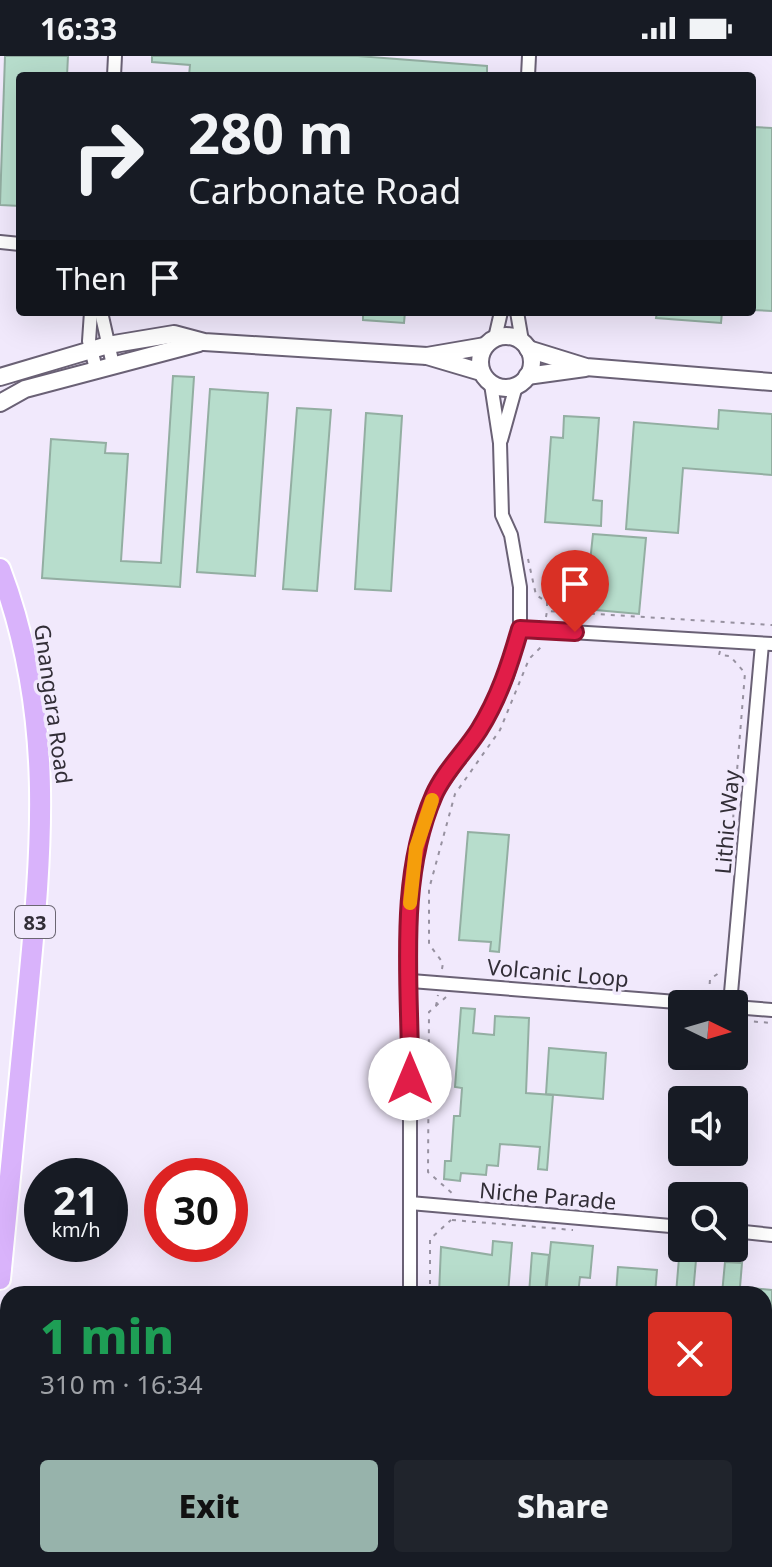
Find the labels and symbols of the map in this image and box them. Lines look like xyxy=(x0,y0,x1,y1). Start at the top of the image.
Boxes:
pin xyxy=(541,550,609,632)
street label: Gnangara Road xyxy=(28,622,80,786)
street label: Lithic Way xyxy=(707,768,746,875)
road number: 83 xyxy=(15,906,55,938)
street label: Volcanic Loop xyxy=(486,951,630,993)
north arrow xyxy=(668,990,748,1070)
position arrow xyxy=(368,1037,452,1121)
speed limit sign: 30 xyxy=(144,1158,248,1262)
street label: Niche Parade xyxy=(478,1174,618,1216)

